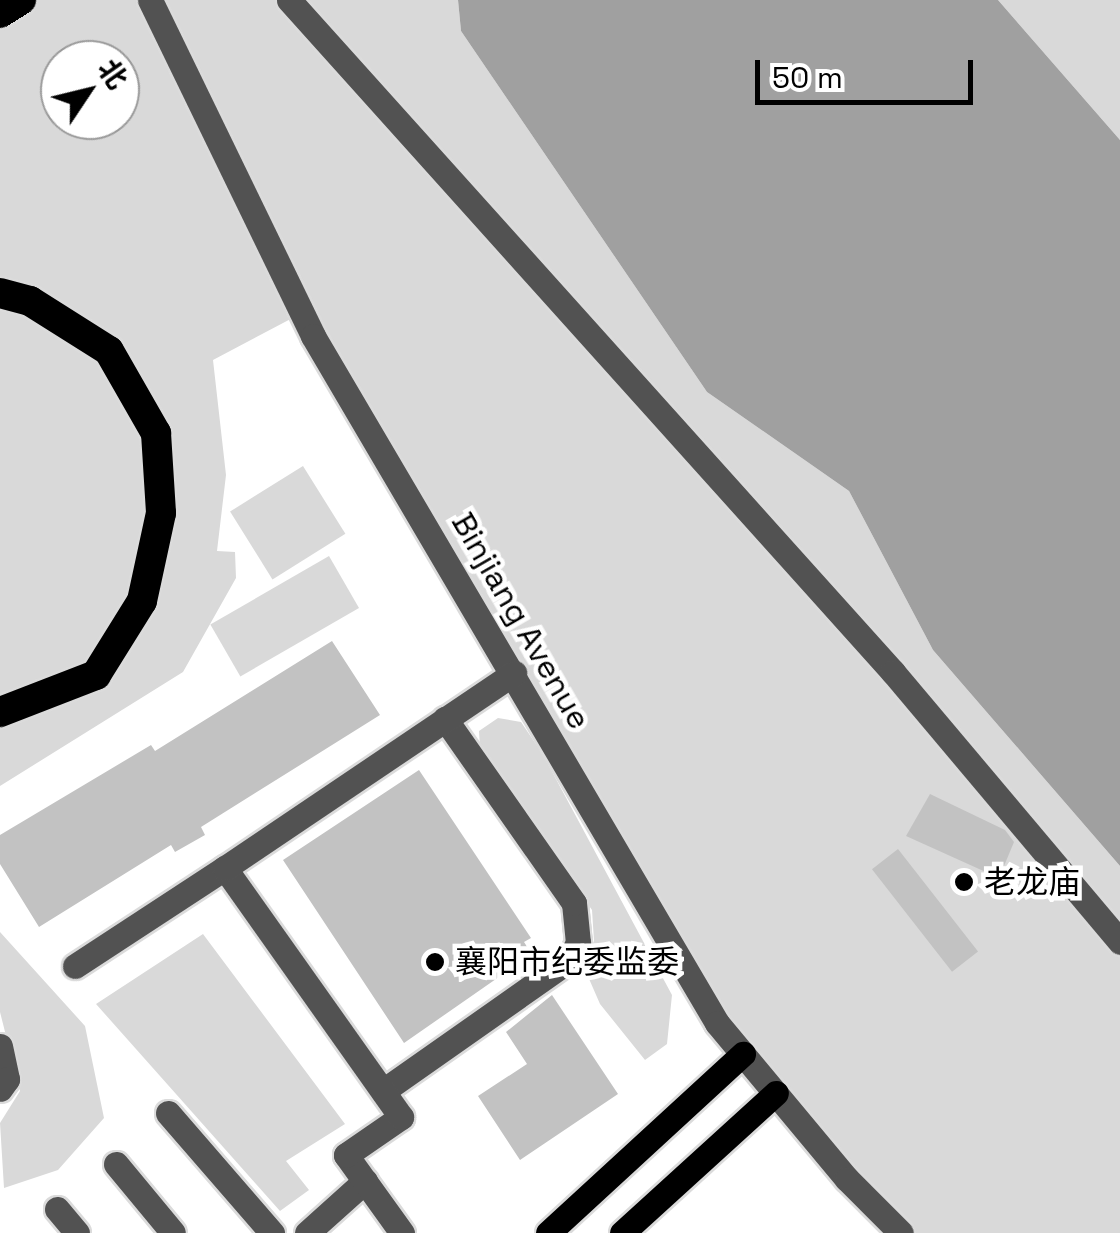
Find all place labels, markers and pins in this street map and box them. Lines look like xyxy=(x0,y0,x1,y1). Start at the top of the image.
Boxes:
place label: 老龙庙 xyxy=(984,863,1080,901)
marker: 老龙庙 xyxy=(953,871,975,893)
place label: 襄阳市纪委监委 xyxy=(455,943,679,981)
marker: 襄阳市纪委监委 xyxy=(424,951,446,973)

